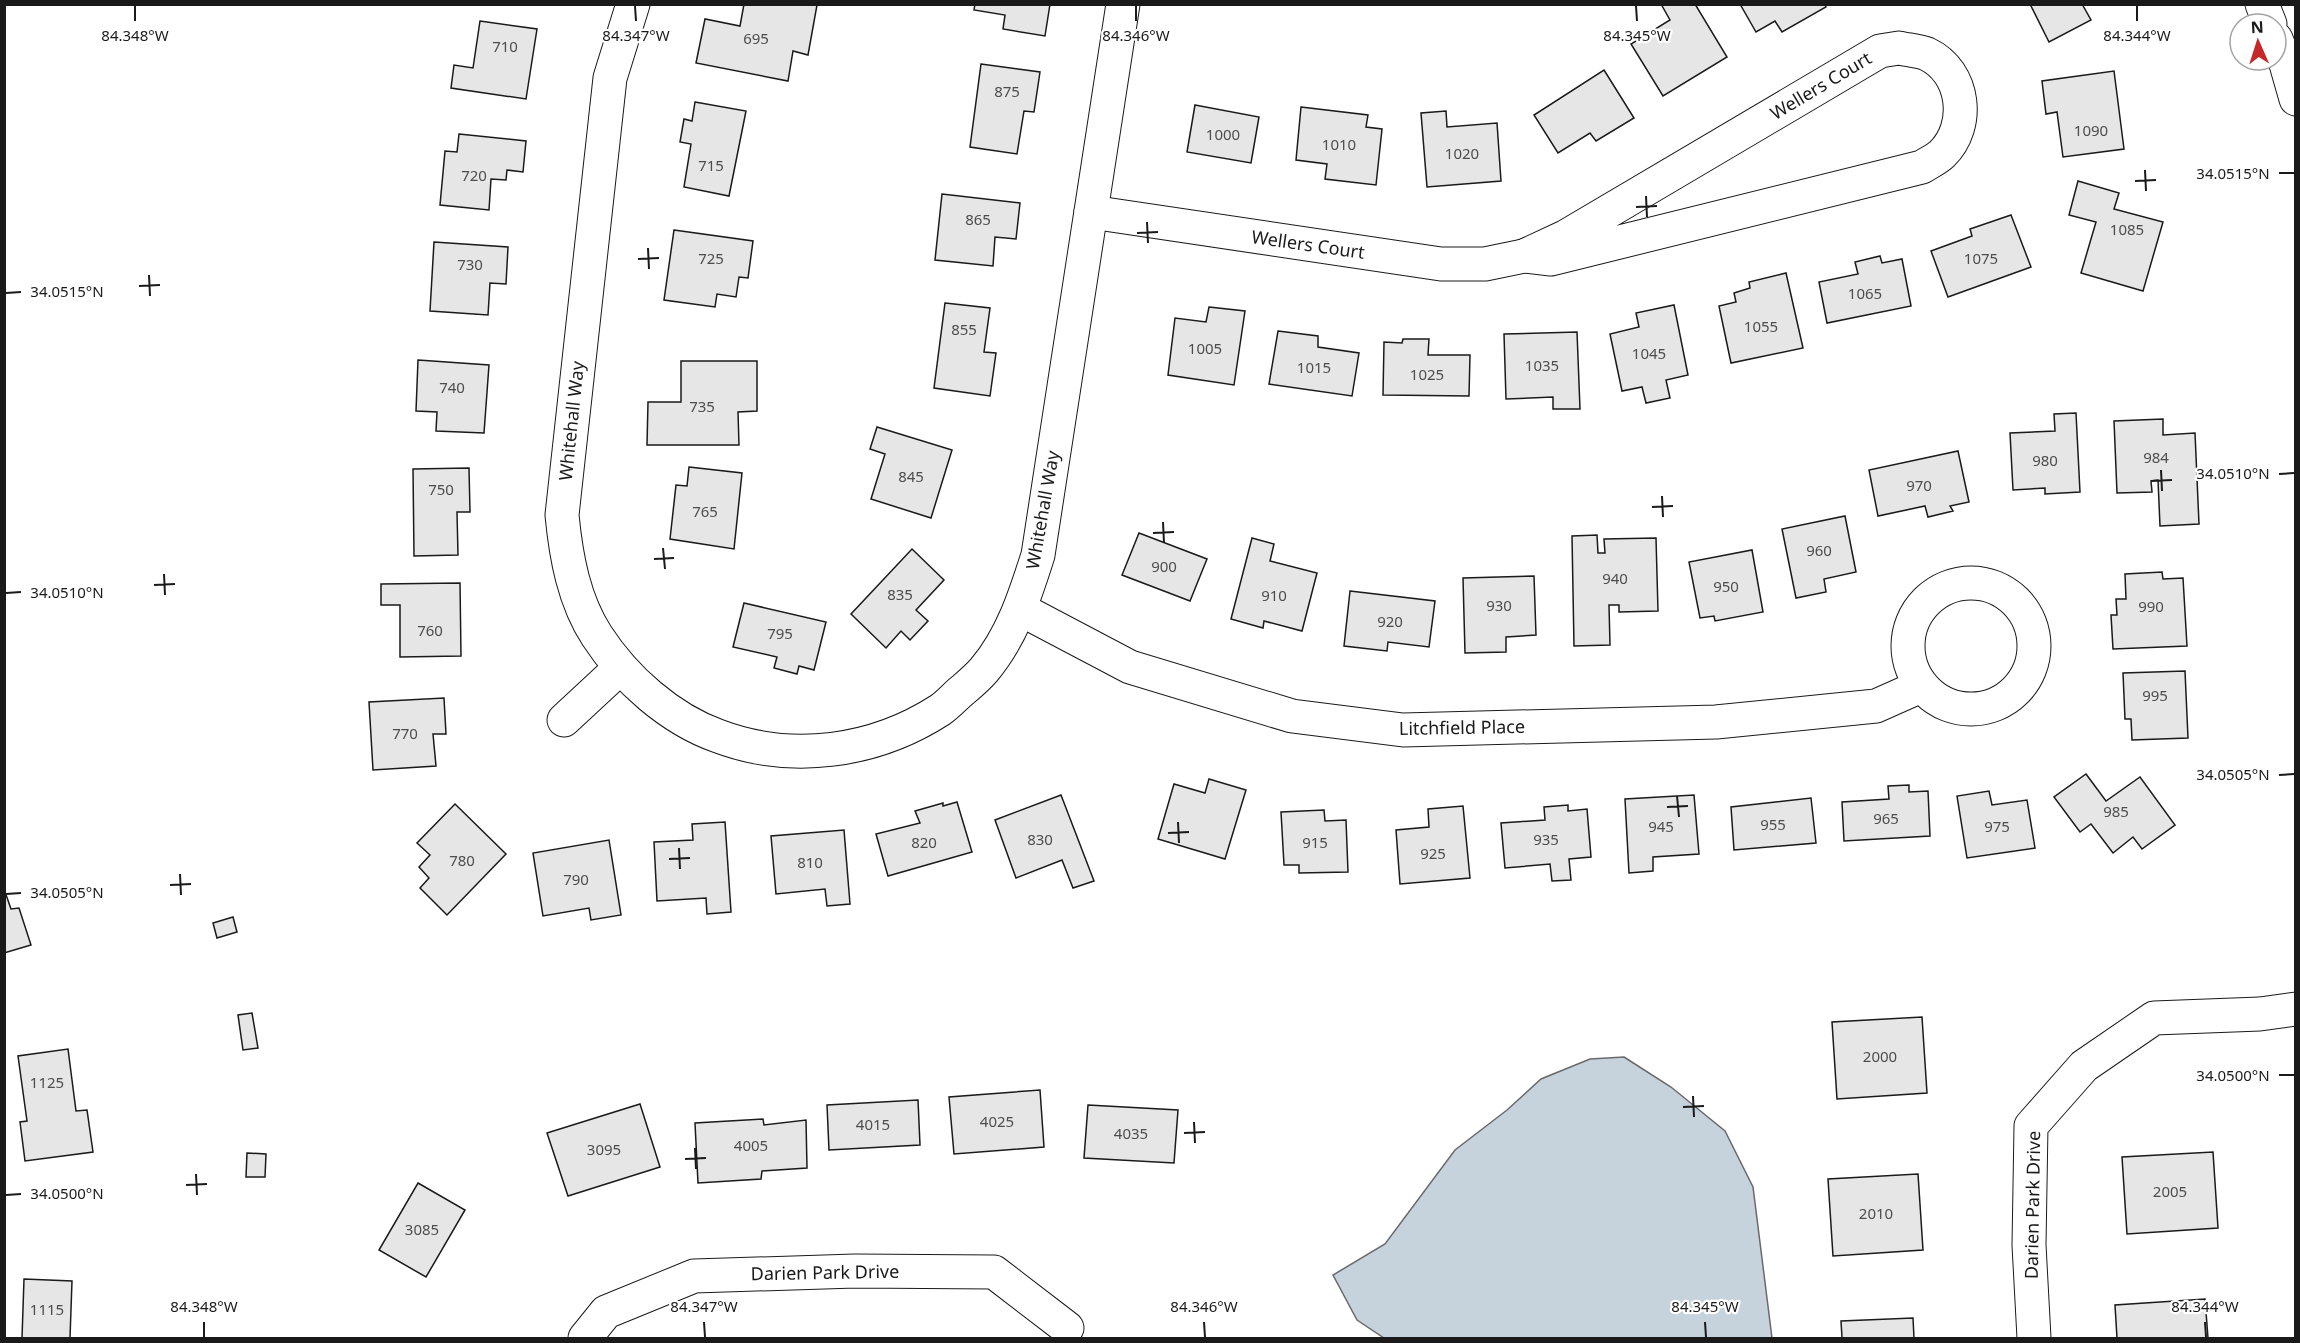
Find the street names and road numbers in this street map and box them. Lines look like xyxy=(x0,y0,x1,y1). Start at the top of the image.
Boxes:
street label: Wellers Court xyxy=(1765,45,1876,125)
street label: Wellers Court xyxy=(1250,224,1367,264)
street label: Whitehall Way xyxy=(553,359,589,482)
street label: Whitehall Way xyxy=(1020,448,1064,571)
street label: Litchfield Place xyxy=(1399,714,1525,740)
street label: Darien Park Drive xyxy=(2019,1131,2045,1279)
street label: Darien Park Drive xyxy=(751,1259,899,1285)

